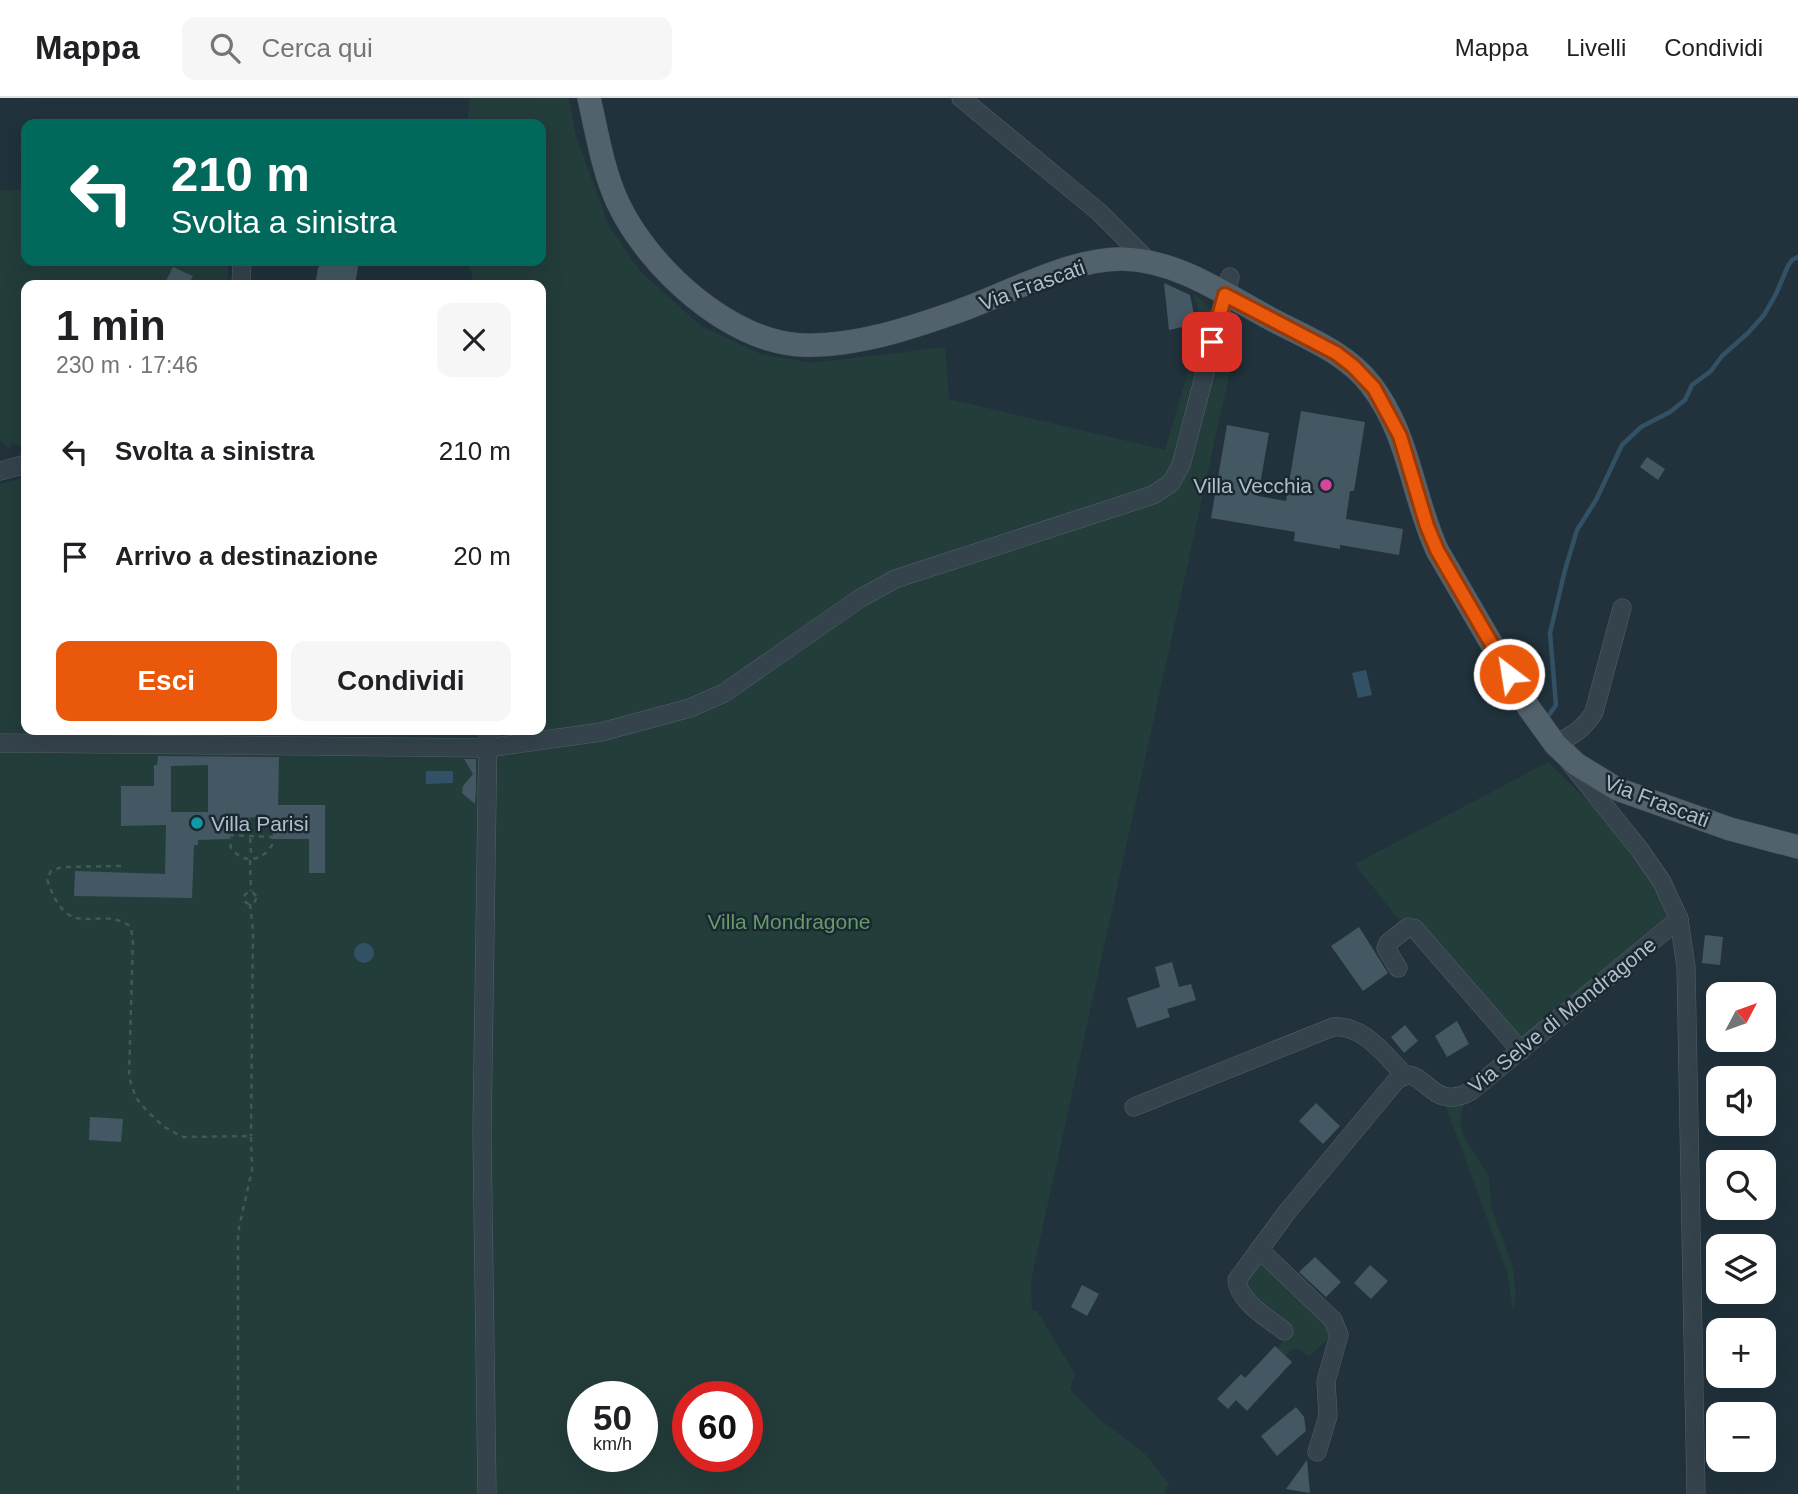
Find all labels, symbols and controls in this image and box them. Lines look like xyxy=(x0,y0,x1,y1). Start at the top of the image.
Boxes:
search box xyxy=(182,17,672,80)
text: Mappa xyxy=(35,29,140,66)
icon: search xyxy=(206,29,244,67)
text: Cerca qui xyxy=(262,33,373,63)
text: Mappa xyxy=(1455,34,1528,61)
text: Livelli xyxy=(1566,34,1626,61)
text: Condividi xyxy=(1664,34,1763,61)
icon: left xyxy=(56,147,147,238)
text: 210 m xyxy=(171,147,310,201)
text: Svolta a sinistra xyxy=(171,204,397,240)
street label: Via Frascati xyxy=(976,255,1088,315)
text: 1 min xyxy=(56,302,166,349)
button: close xyxy=(437,303,511,377)
pin xyxy=(1182,312,1242,372)
icon: arrive xyxy=(1193,323,1231,361)
text: 230 m · 17:46 xyxy=(56,352,198,378)
icon: left xyxy=(56,433,94,471)
text: Svolta a sinistra xyxy=(115,436,314,466)
text: 210 m xyxy=(439,436,511,466)
place label: Villa Vecchia xyxy=(1193,474,1312,497)
marker: Villa Vecchia xyxy=(1318,477,1334,493)
icon: arrive xyxy=(56,538,94,576)
text: Arrivo a destinazione xyxy=(115,541,378,571)
text: 20 m xyxy=(453,541,511,571)
position arrow xyxy=(1472,637,1546,711)
button: Esci xyxy=(56,641,277,721)
button: Condividi xyxy=(291,641,511,721)
street label: Via Frascati xyxy=(1601,770,1713,832)
place label: Villa Parisi xyxy=(211,812,309,835)
marker: Villa Parisi xyxy=(189,815,205,831)
park label: Villa Mondragone xyxy=(707,910,871,933)
street label: Via Selve di Mondragone xyxy=(1464,932,1660,1098)
north arrow xyxy=(1706,982,1776,1052)
map controls xyxy=(1706,982,1776,1472)
button: sound xyxy=(1706,1066,1776,1136)
button: search xyxy=(1706,1150,1776,1220)
button: layers xyxy=(1706,1234,1776,1304)
button: + xyxy=(1706,1318,1776,1388)
speed limit sign: 60 xyxy=(672,1381,763,1472)
text: 50 xyxy=(593,1398,632,1437)
button: − xyxy=(1706,1402,1776,1472)
text: km/h xyxy=(593,1434,632,1454)

